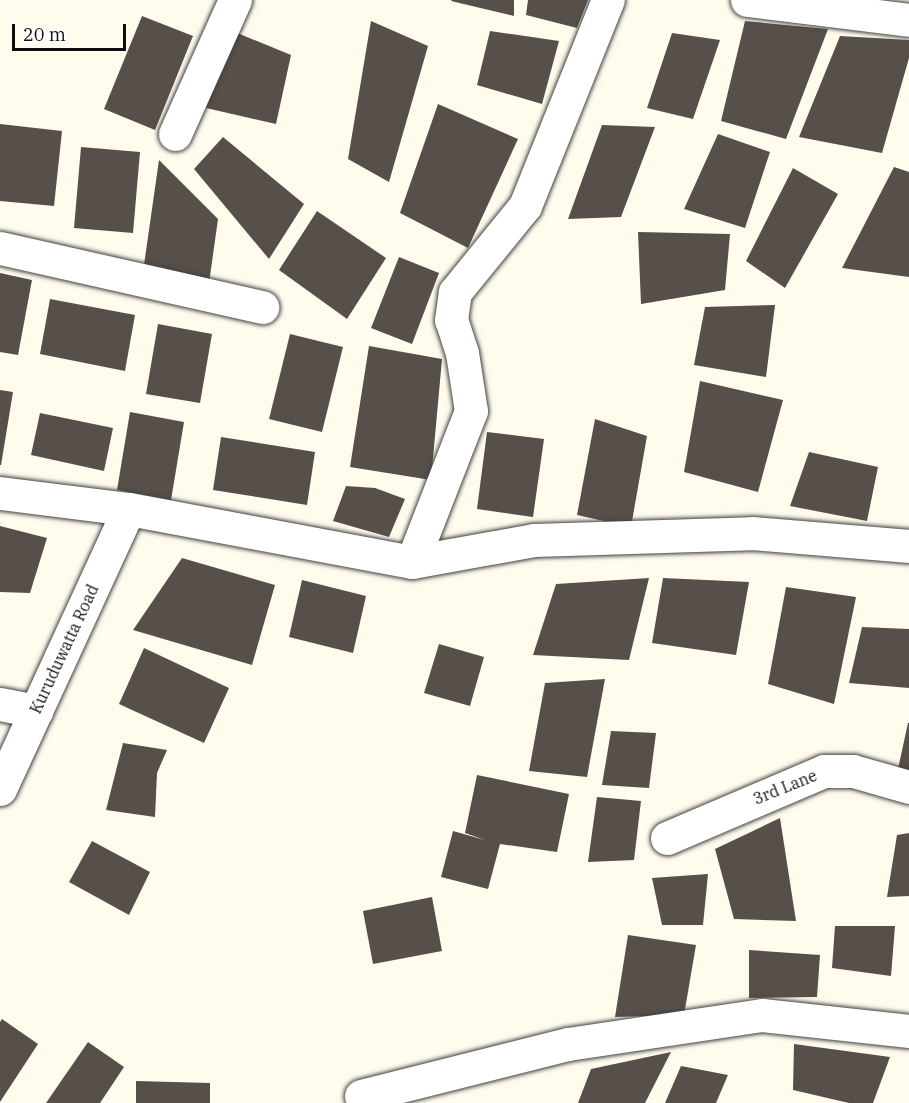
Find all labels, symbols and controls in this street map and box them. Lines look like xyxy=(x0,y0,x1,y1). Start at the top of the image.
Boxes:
scale bar xyxy=(15,12,129,50)
text: 20 m xyxy=(23,23,66,46)
street label: Kuruduwatta Road xyxy=(26,581,102,717)
street label: 3rd Lane xyxy=(750,766,820,808)

